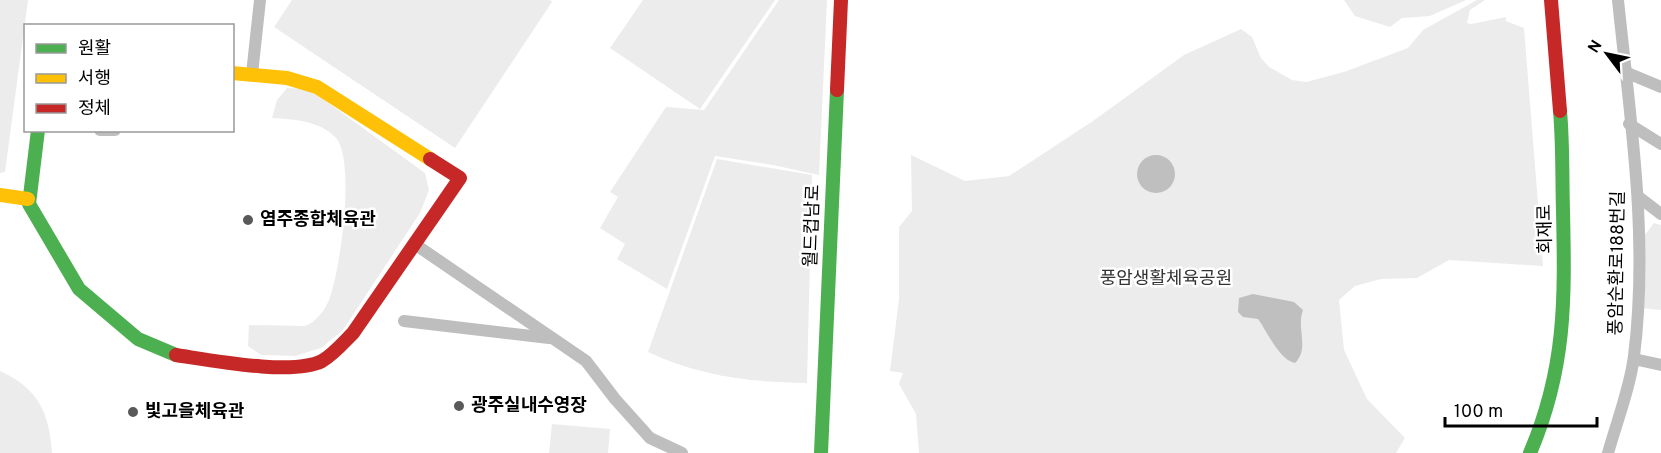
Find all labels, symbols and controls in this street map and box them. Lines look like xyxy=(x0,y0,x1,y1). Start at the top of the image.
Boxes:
legend xyxy=(24,24,234,132)
north arrow xyxy=(1577,24,1637,84)
text: N xyxy=(1584,37,1608,57)
text: 원활 xyxy=(78,38,111,61)
text: 서행 xyxy=(78,68,111,91)
text: 정체 xyxy=(78,98,111,121)
street label: 월드컵남로 xyxy=(800,184,826,268)
street label: 풍암순환로188번길 xyxy=(1605,190,1631,336)
street label: 회재로 xyxy=(1534,204,1558,254)
place label: 염주종합체육관 xyxy=(260,209,376,232)
marker: 염주종합체육관 xyxy=(241,213,255,227)
park label: 풍암생활체육공원 xyxy=(1100,268,1232,291)
scale bar xyxy=(1445,390,1596,428)
place label: 광주실내수영장 xyxy=(471,395,587,418)
marker: 광주실내수영장 xyxy=(452,399,466,413)
place label: 빛고을체육관 xyxy=(145,401,245,424)
text: 100 m xyxy=(1454,401,1503,424)
marker: 빛고을체육관 xyxy=(126,405,140,419)

